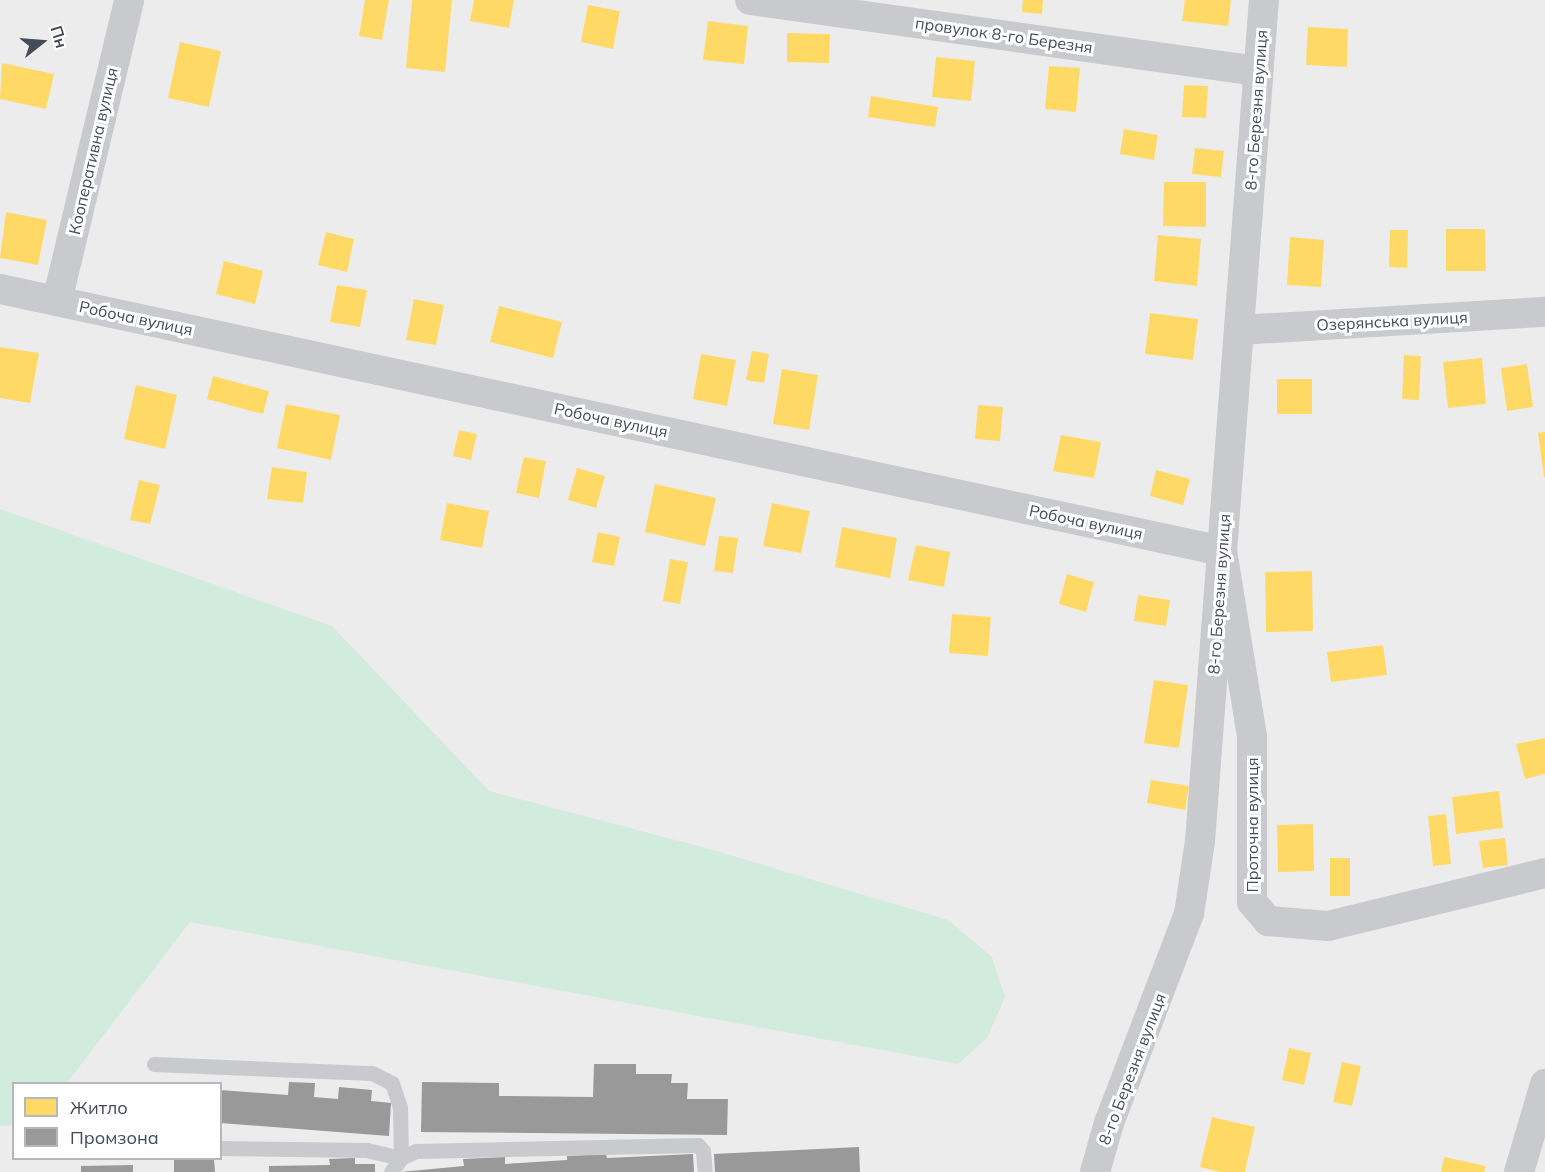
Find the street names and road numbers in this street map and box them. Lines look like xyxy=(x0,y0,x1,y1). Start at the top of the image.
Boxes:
street label: провулок 8-го Березня xyxy=(914,13,1094,57)
street label: 8-го Березня вулиця xyxy=(1241,29,1271,191)
street label: Кооперативна вулиця xyxy=(64,66,122,236)
street label: Робоча вулиця xyxy=(77,297,195,339)
street label: Озерянська вулиця xyxy=(1316,307,1468,335)
street label: Робоча вулиця xyxy=(552,399,670,441)
street label: Робоча вулиця xyxy=(1027,501,1145,543)
street label: 8-го Березня вулиця xyxy=(1204,513,1234,675)
street label: Проточна вулиця xyxy=(1242,758,1262,892)
street label: 8-го Березня вулиця xyxy=(1094,991,1170,1147)

